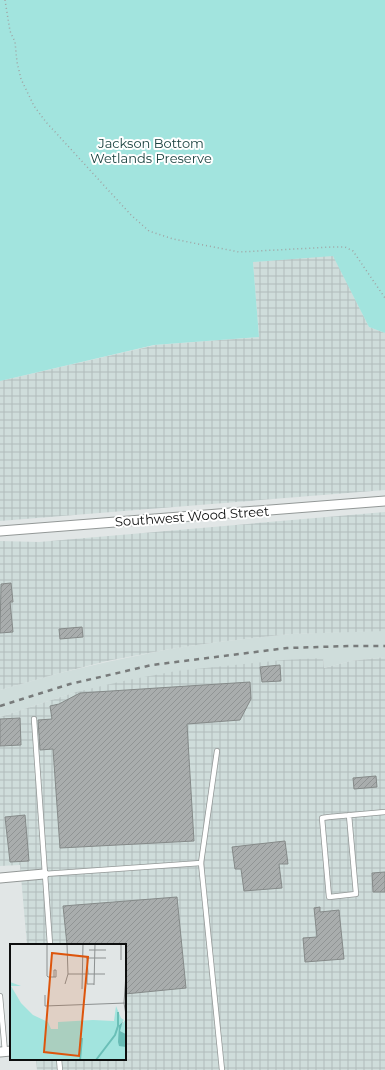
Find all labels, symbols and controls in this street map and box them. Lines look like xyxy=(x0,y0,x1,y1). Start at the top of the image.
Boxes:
park label: Jackson Bottom Wetlands Preserve xyxy=(90,135,212,166)
street label: Southwest Wood Street xyxy=(114,503,270,529)
inset map xyxy=(10,944,126,1060)

